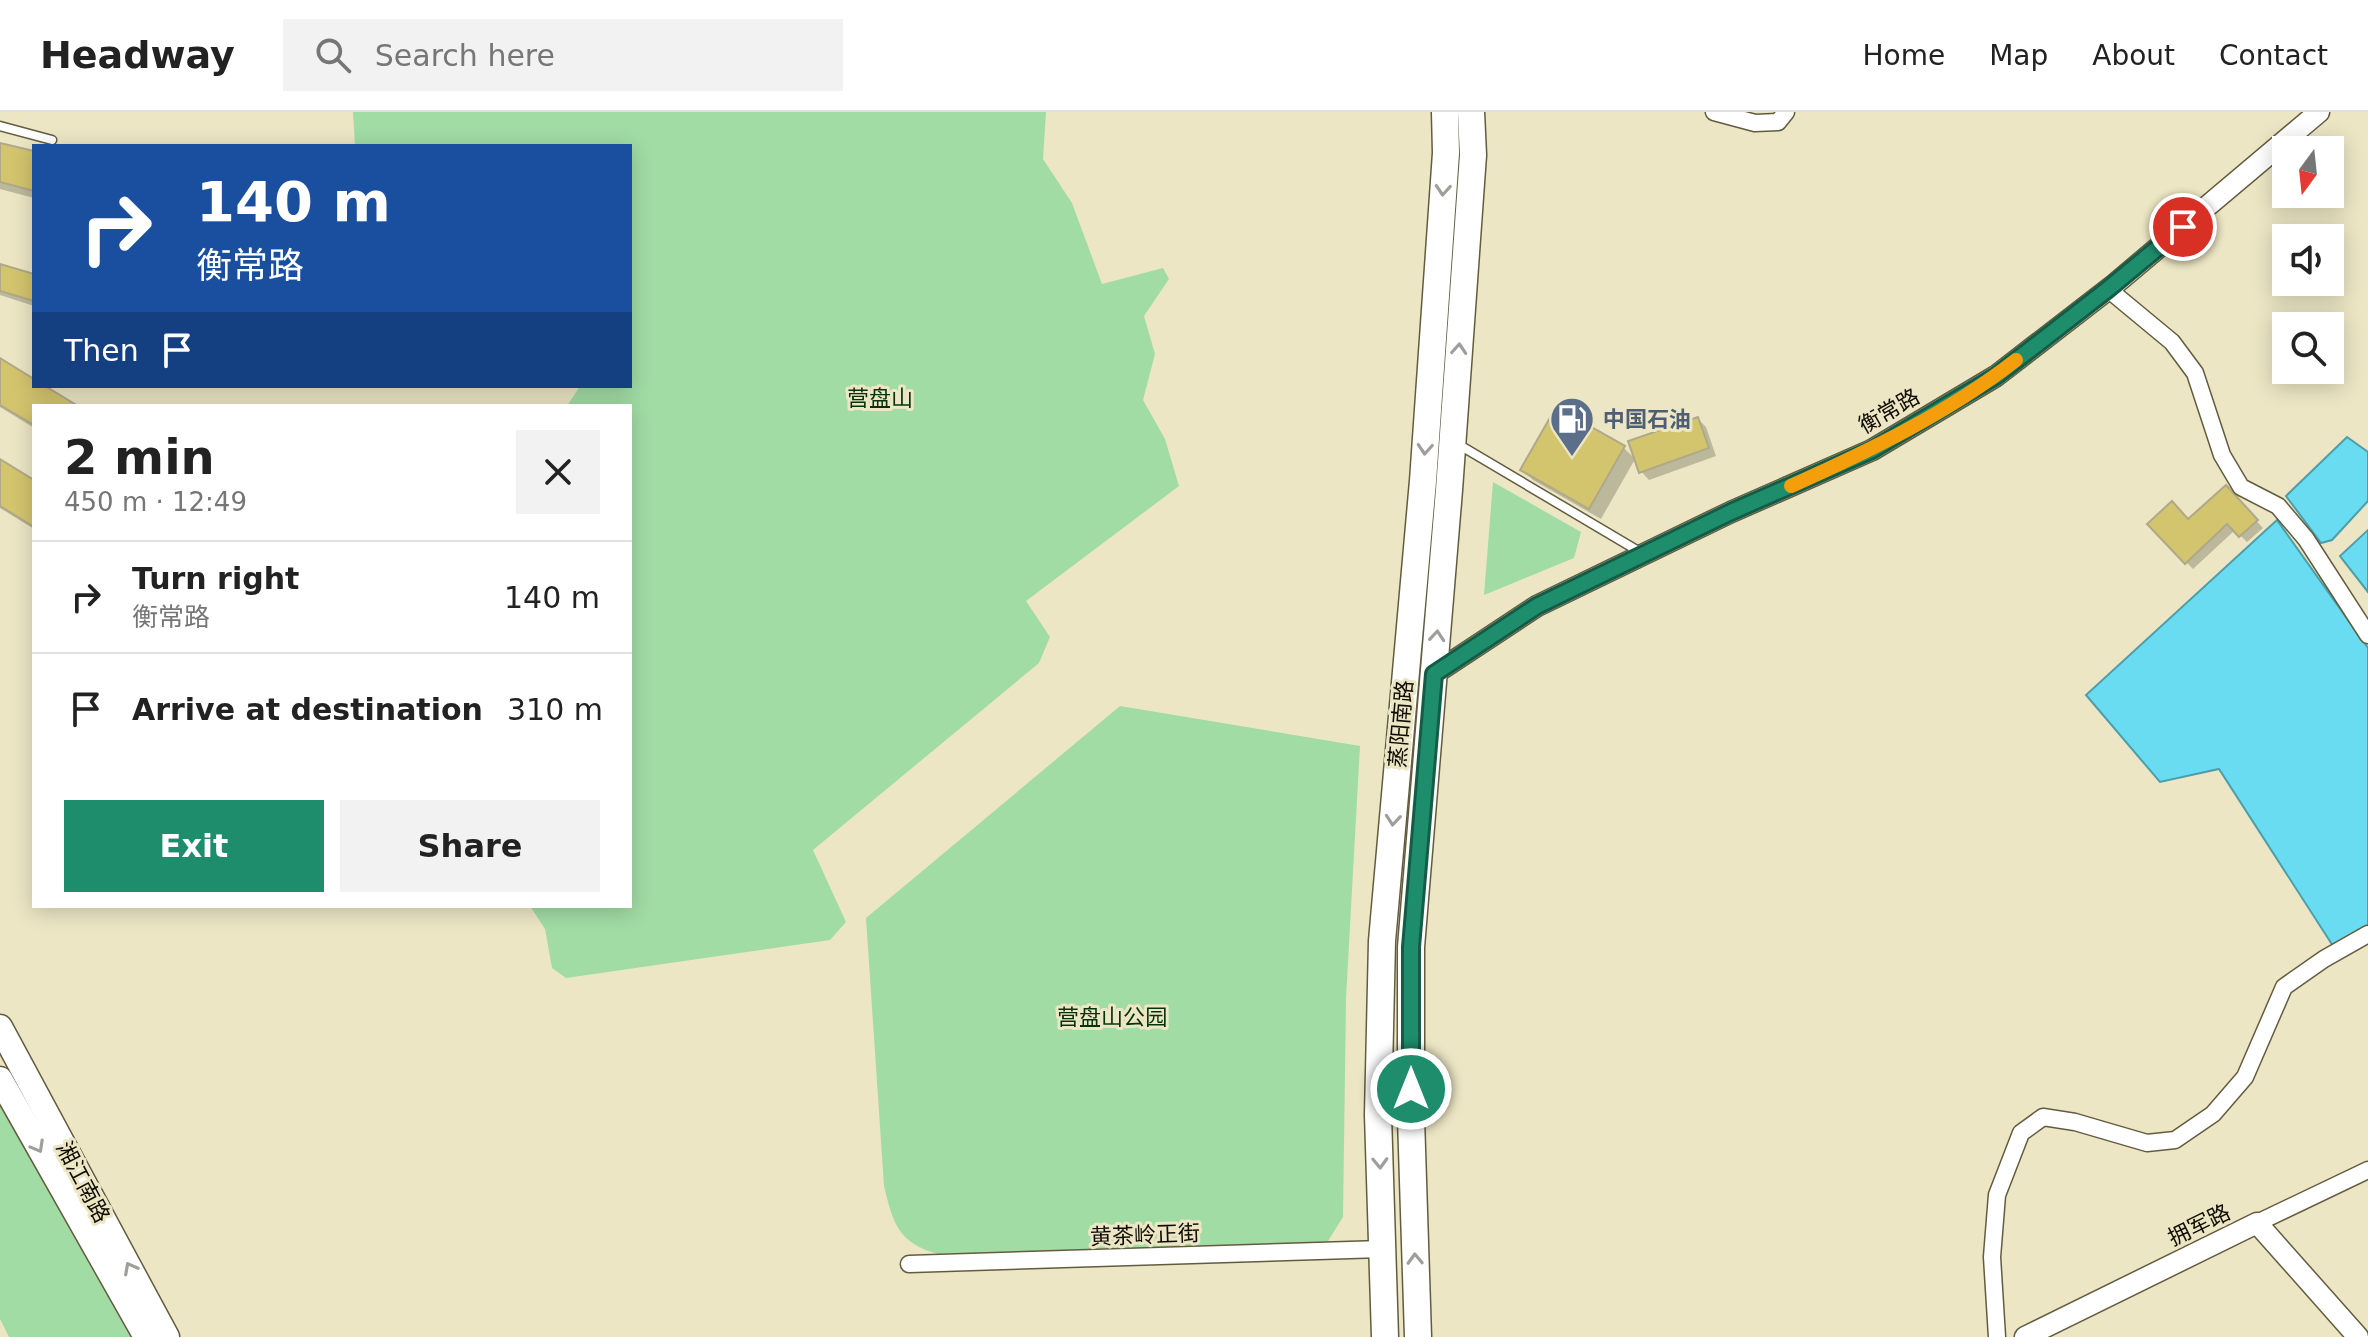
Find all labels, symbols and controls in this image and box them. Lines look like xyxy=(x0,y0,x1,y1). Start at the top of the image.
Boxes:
search box xyxy=(283,19,843,91)
text: Headway xyxy=(40,33,235,77)
icon: search xyxy=(311,33,355,77)
text: Search here xyxy=(375,38,555,73)
text: Home xyxy=(1862,39,1945,72)
text: Map xyxy=(1989,39,2048,72)
text: About xyxy=(2092,39,2175,72)
text: Contact xyxy=(2219,39,2328,72)
north arrow xyxy=(2272,136,2344,208)
map controls xyxy=(2272,136,2344,384)
text: 140 m xyxy=(196,169,391,234)
icon: right xyxy=(64,176,168,280)
one-way arrow xyxy=(1435,184,1452,197)
pin xyxy=(2149,193,2217,261)
icon: arrive xyxy=(2161,205,2205,249)
button: sound xyxy=(2272,224,2344,296)
text: 衡常路 xyxy=(196,245,304,286)
button: search xyxy=(2272,312,2344,384)
icon: arrive xyxy=(155,328,199,372)
text: Then xyxy=(64,333,139,368)
one-way arrow xyxy=(1450,342,1467,355)
street label: 衡常路 xyxy=(1854,384,1924,438)
park label: 营盘山 xyxy=(847,386,913,411)
fuel station icon: 中国石油 xyxy=(1548,395,1596,458)
place label: 中国石油 xyxy=(1603,407,1691,432)
text: 2 min xyxy=(64,429,215,485)
button: close xyxy=(516,430,600,514)
one-way arrow xyxy=(1417,443,1434,456)
text: 450 m · 12:49 xyxy=(64,487,247,517)
text: Turn right xyxy=(132,561,299,596)
icon: right xyxy=(64,575,108,619)
text: 140 m xyxy=(504,580,600,615)
text: 衡常路 xyxy=(132,602,210,632)
one-way arrow xyxy=(1428,629,1445,642)
street label: 蒸阳南路 xyxy=(1385,679,1417,769)
icon: arrive xyxy=(64,687,108,731)
text: Arrive at destination xyxy=(132,692,483,727)
text: 310 m xyxy=(507,692,603,727)
button: Exit xyxy=(64,800,324,892)
button: Share xyxy=(340,800,600,892)
one-way arrow xyxy=(1385,814,1402,827)
park label: 营盘山公园 xyxy=(1057,1005,1167,1030)
position arrow xyxy=(1369,1047,1453,1131)
street label: 湘江南路 xyxy=(51,1137,115,1227)
one-way arrow xyxy=(28,1138,44,1153)
one-way arrow xyxy=(1371,1157,1388,1170)
street label: 拥军路 xyxy=(2164,1199,2234,1251)
street label: 黄茶岭正街 xyxy=(1090,1221,1200,1249)
one-way arrow xyxy=(1407,1252,1424,1265)
one-way arrow xyxy=(124,1263,140,1277)

